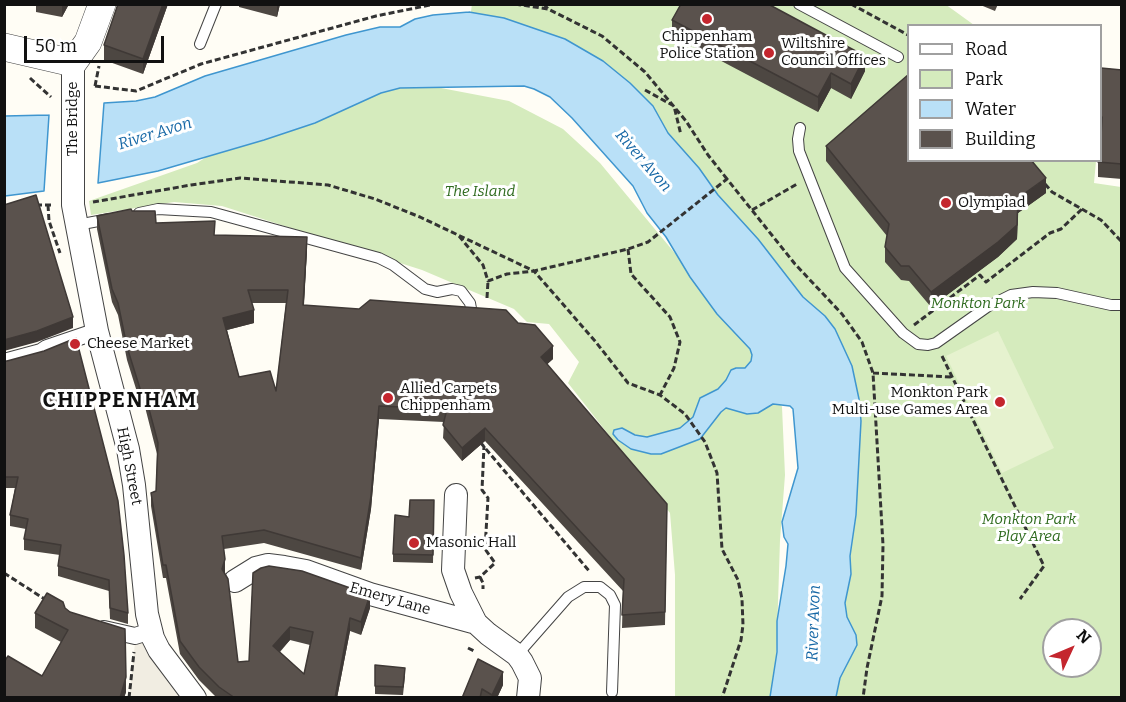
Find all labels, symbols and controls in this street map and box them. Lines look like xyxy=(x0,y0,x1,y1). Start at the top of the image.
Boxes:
marker: Chippenham Police Station xyxy=(700,12,714,26)
scale bar xyxy=(27,24,166,62)
legend xyxy=(907,24,1102,162)
place label: Chippenham Police Station xyxy=(659,28,755,63)
text: 50 m xyxy=(35,35,77,57)
place label: Wiltshire Council Offices xyxy=(781,35,886,70)
text: Road xyxy=(965,38,1007,60)
marker: Wiltshire Council Offices xyxy=(762,46,776,60)
text: Park xyxy=(965,68,1003,90)
street label: The Bridge xyxy=(64,82,82,156)
text: Water xyxy=(965,98,1016,120)
water label: River Avon xyxy=(116,114,194,154)
water label: River Avon xyxy=(611,126,675,196)
text: Building xyxy=(965,128,1036,150)
park label: The Island xyxy=(445,183,515,201)
place label: Olympiad xyxy=(958,194,1026,212)
marker: Olympiad xyxy=(939,196,953,210)
park label: Monkton Park xyxy=(931,295,1025,313)
place label: Cheese Market xyxy=(87,335,190,353)
marker: Cheese Market xyxy=(68,337,82,351)
place label: Allied Carpets Chippenham xyxy=(400,380,497,415)
place label: Monkton Park Multi-use Games Area xyxy=(832,384,988,419)
district label: CHIPPENHAM xyxy=(42,388,198,414)
marker: Allied Carpets Chippenham xyxy=(381,391,395,405)
marker: Monkton Park Multi-use Games Area xyxy=(993,395,1007,409)
street label: High Street xyxy=(113,425,145,507)
park label: Monkton Park Play Area xyxy=(982,511,1076,546)
place label: Masonic Hall xyxy=(426,534,516,552)
marker: Masonic Hall xyxy=(407,536,421,550)
street label: Emery Lane xyxy=(347,579,433,619)
water label: River Avon xyxy=(803,585,825,661)
north arrow xyxy=(1042,618,1102,678)
text: N xyxy=(1073,625,1095,648)

